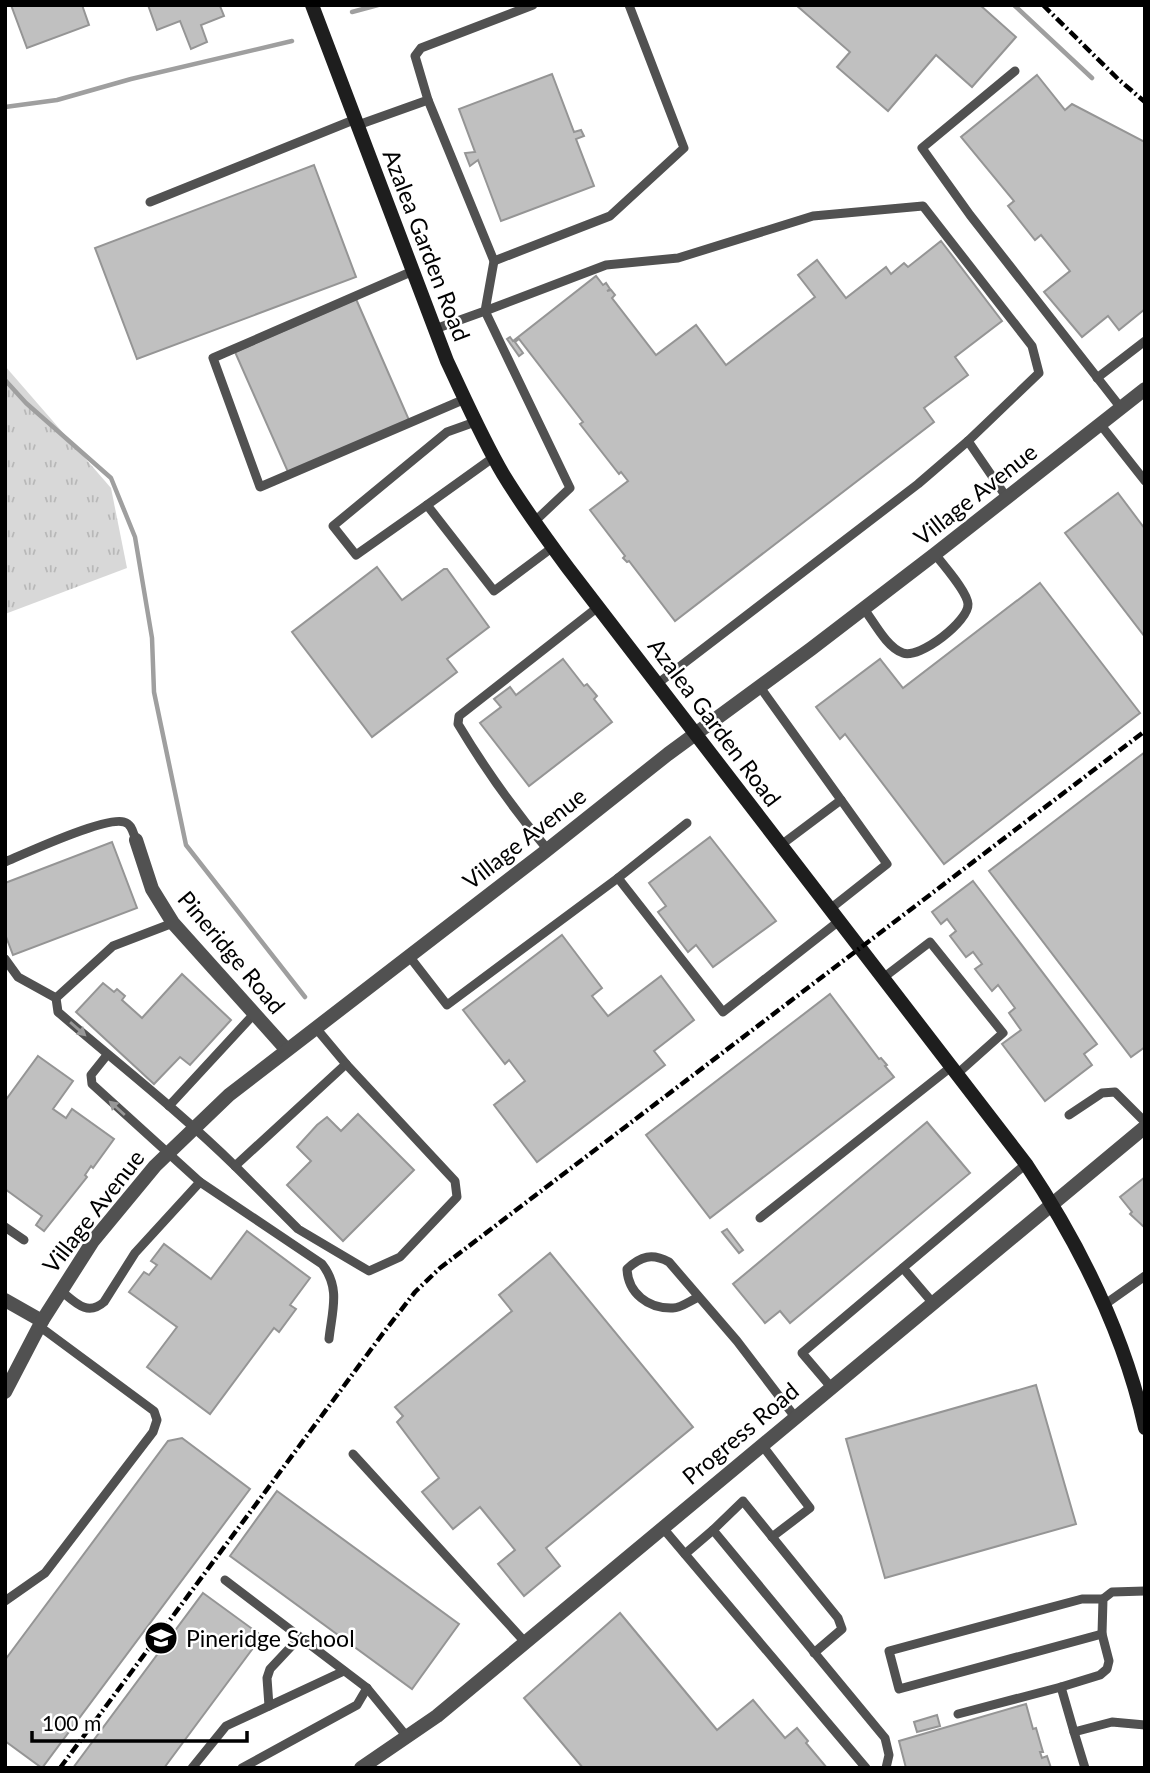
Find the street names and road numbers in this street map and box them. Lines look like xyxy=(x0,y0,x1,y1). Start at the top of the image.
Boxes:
street label: Azalea Garden Road xyxy=(378,145,476,345)
street label: Village Avenue xyxy=(908,437,1042,551)
street label: Azalea Garden Road xyxy=(643,632,787,812)
street label: Village Avenue xyxy=(457,781,591,895)
street label: Pineridge Road xyxy=(172,885,292,1019)
street label: Village Avenue xyxy=(36,1144,150,1278)
street label: Progress Road xyxy=(676,1376,804,1490)

